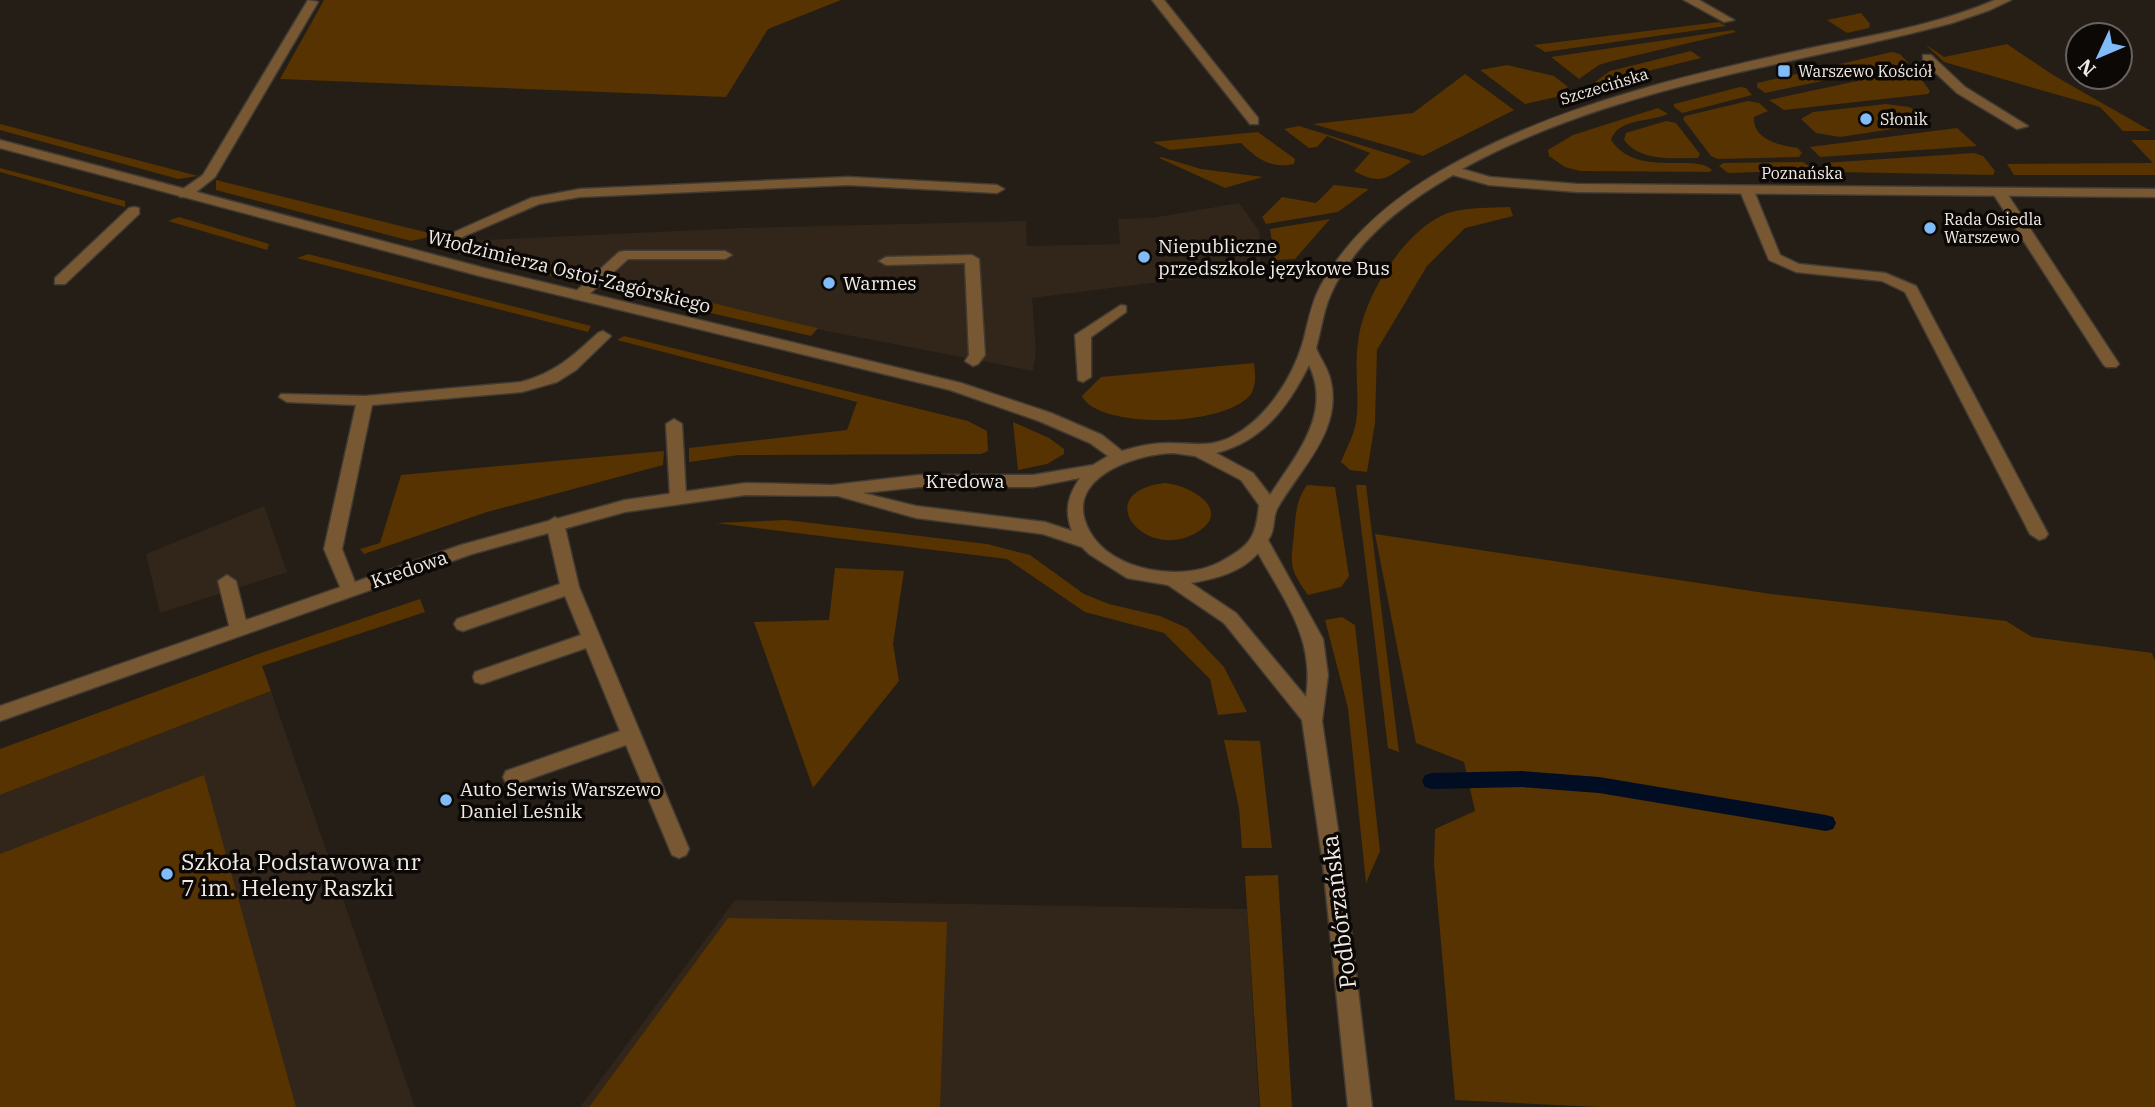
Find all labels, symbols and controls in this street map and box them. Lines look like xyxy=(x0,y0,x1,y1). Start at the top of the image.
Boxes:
north arrow xyxy=(2064,21,2134,91)
text: N xyxy=(2073,54,2101,82)
place label: Warszewo Kościół xyxy=(1798,61,1933,81)
street label: Szczecińska xyxy=(1557,63,1651,109)
marker: Warszewo Kościół xyxy=(1776,63,1792,79)
place label: Słonik xyxy=(1880,109,1929,129)
marker: Słonik xyxy=(1858,111,1874,127)
street label: Poznańska xyxy=(1761,163,1843,183)
place label: Rada Osiedla Warszewo xyxy=(1944,209,2042,247)
marker: Rada Osiedla Warszewo xyxy=(1922,220,1938,236)
street label: Włodzimierza Ostoi-Zagórskiego xyxy=(425,224,713,318)
place label: Niepubliczne przedszkole językowe Bus xyxy=(1158,234,1390,280)
marker: Niepubliczne przedszkole językowe Bus xyxy=(1136,249,1152,265)
place label: Warmes xyxy=(843,271,917,295)
marker: Warmes xyxy=(821,275,837,291)
street label: Kredowa xyxy=(925,469,1005,493)
street label: Kredowa xyxy=(368,545,450,593)
place label: Auto Serwis Warszewo Daniel Leśnik xyxy=(460,777,661,823)
marker: Auto Serwis Warszewo Daniel Leśnik xyxy=(438,792,454,808)
street label: Podbórzańska xyxy=(1314,834,1362,990)
place label: Szkoła Podstawowa nr 7 im. Heleny Raszki xyxy=(181,846,421,902)
marker: Szkoła Podstawowa nr 7 im. Heleny Raszki xyxy=(159,866,175,882)

